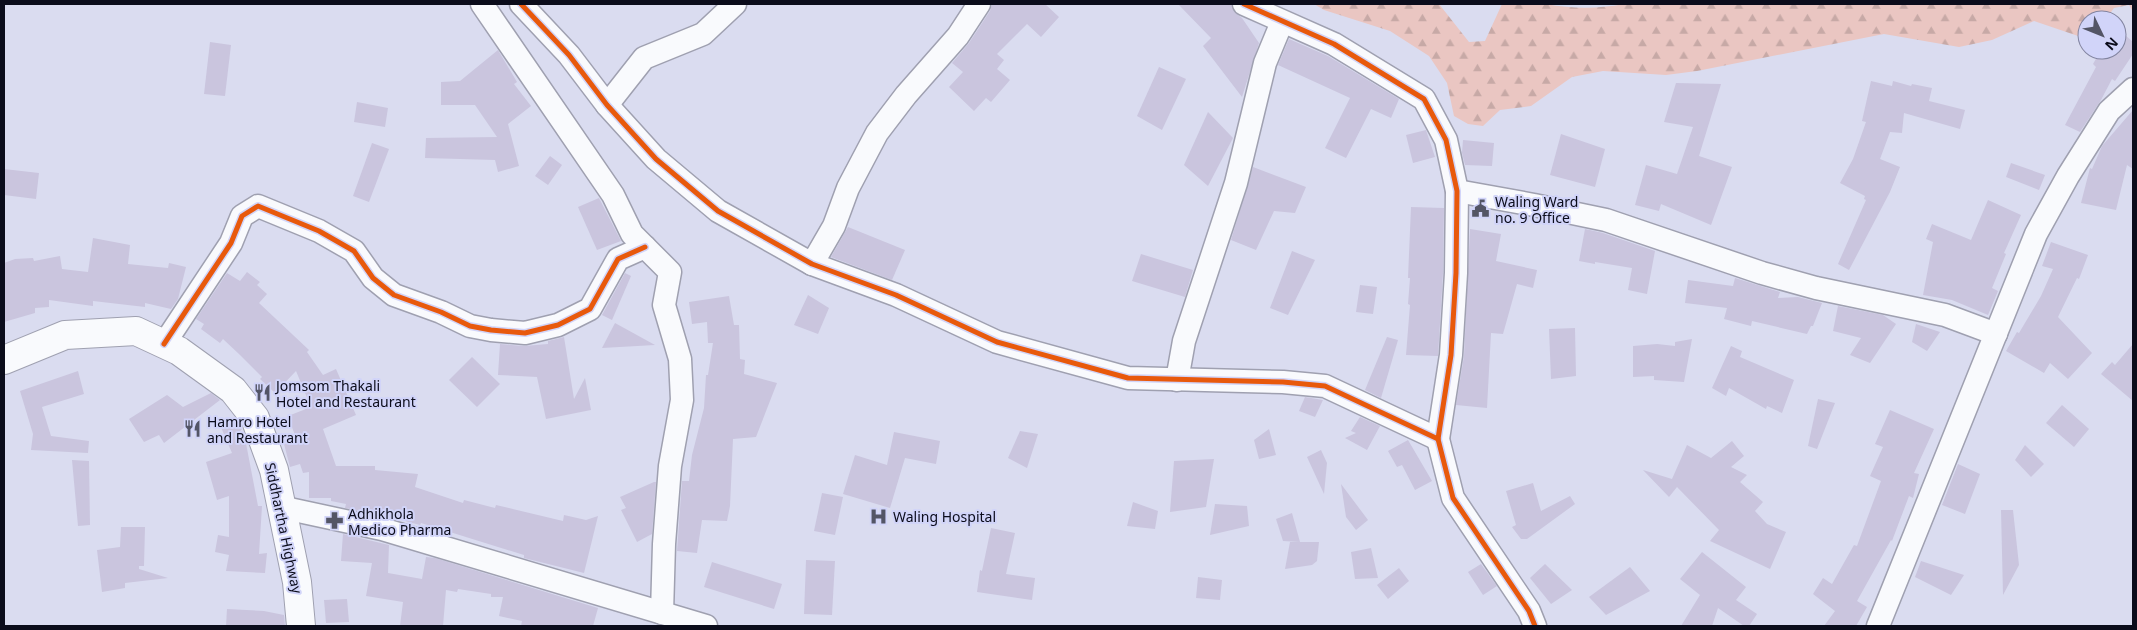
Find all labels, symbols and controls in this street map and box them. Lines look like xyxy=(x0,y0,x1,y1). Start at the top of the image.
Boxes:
north arrow xyxy=(2077,10,2127,60)
text: N xyxy=(2101,34,2123,55)
place label: Waling Ward no. 9 Office xyxy=(1495,192,1578,227)
public building icon: Waling Ward no. 9 Office xyxy=(1471,199,1491,219)
place label: Jomsom Thakali Hotel and Restaurant xyxy=(274,376,416,411)
restaurant icon: Jomsom Thakali Hotel and Restaurant xyxy=(252,383,272,403)
place label: Hamro Hotel and Restaurant xyxy=(207,412,308,447)
restaurant icon: Hamro Hotel and Restaurant xyxy=(183,419,203,439)
street label: Siddhartha Highway xyxy=(261,461,307,596)
place label: Adhikhola Medico Pharma xyxy=(348,504,451,539)
hospital icon: Waling Hospital xyxy=(869,506,889,526)
place label: Waling Hospital xyxy=(893,507,996,526)
pharmacy icon: Adhikhola Medico Pharma xyxy=(324,511,344,531)

